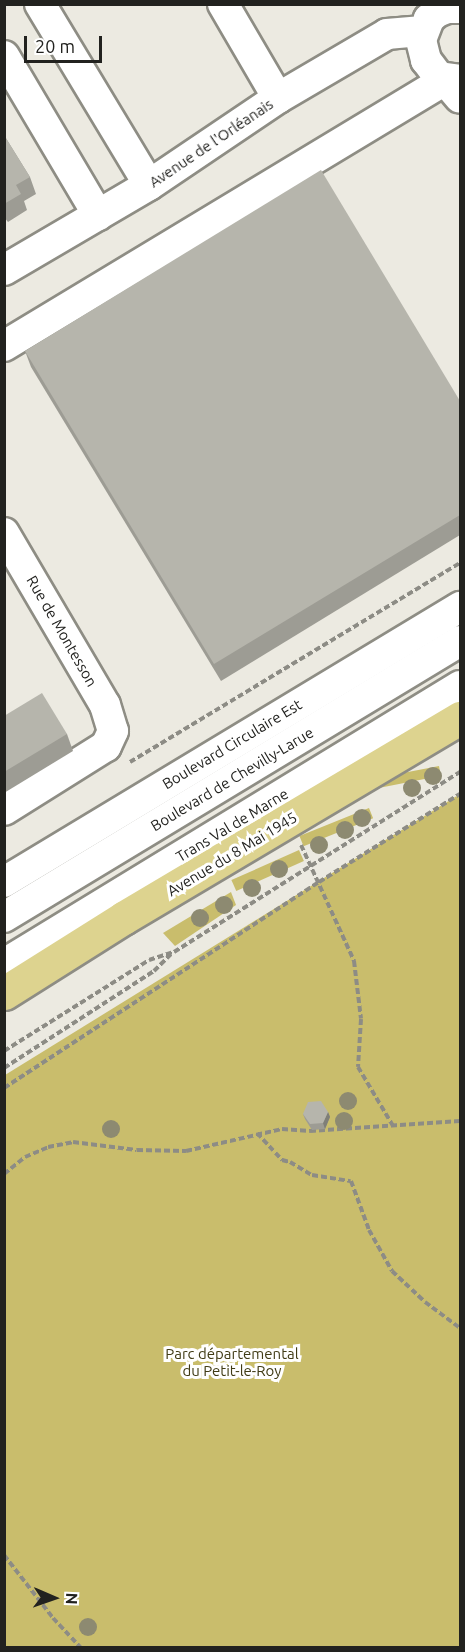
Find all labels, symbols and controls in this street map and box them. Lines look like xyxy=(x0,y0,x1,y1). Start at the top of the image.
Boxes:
scale bar xyxy=(27,24,105,62)
text: 20 m xyxy=(35,36,75,56)
street label: Avenue de l'Orléanais xyxy=(146,95,276,191)
street label: Rue de Montesson xyxy=(23,572,101,690)
street label: Boulevard Circulaire Est xyxy=(159,695,305,793)
street label: Boulevard de Chevilly-Larue xyxy=(147,723,317,835)
street label: Trans Val de Marne xyxy=(173,784,291,866)
street label: Avenue du 8 Mai 1945 xyxy=(164,808,300,900)
park label: Parc départemental du Petit-le-Roy xyxy=(165,1344,299,1379)
north arrow xyxy=(24,1568,84,1628)
text: N xyxy=(63,1592,81,1605)

